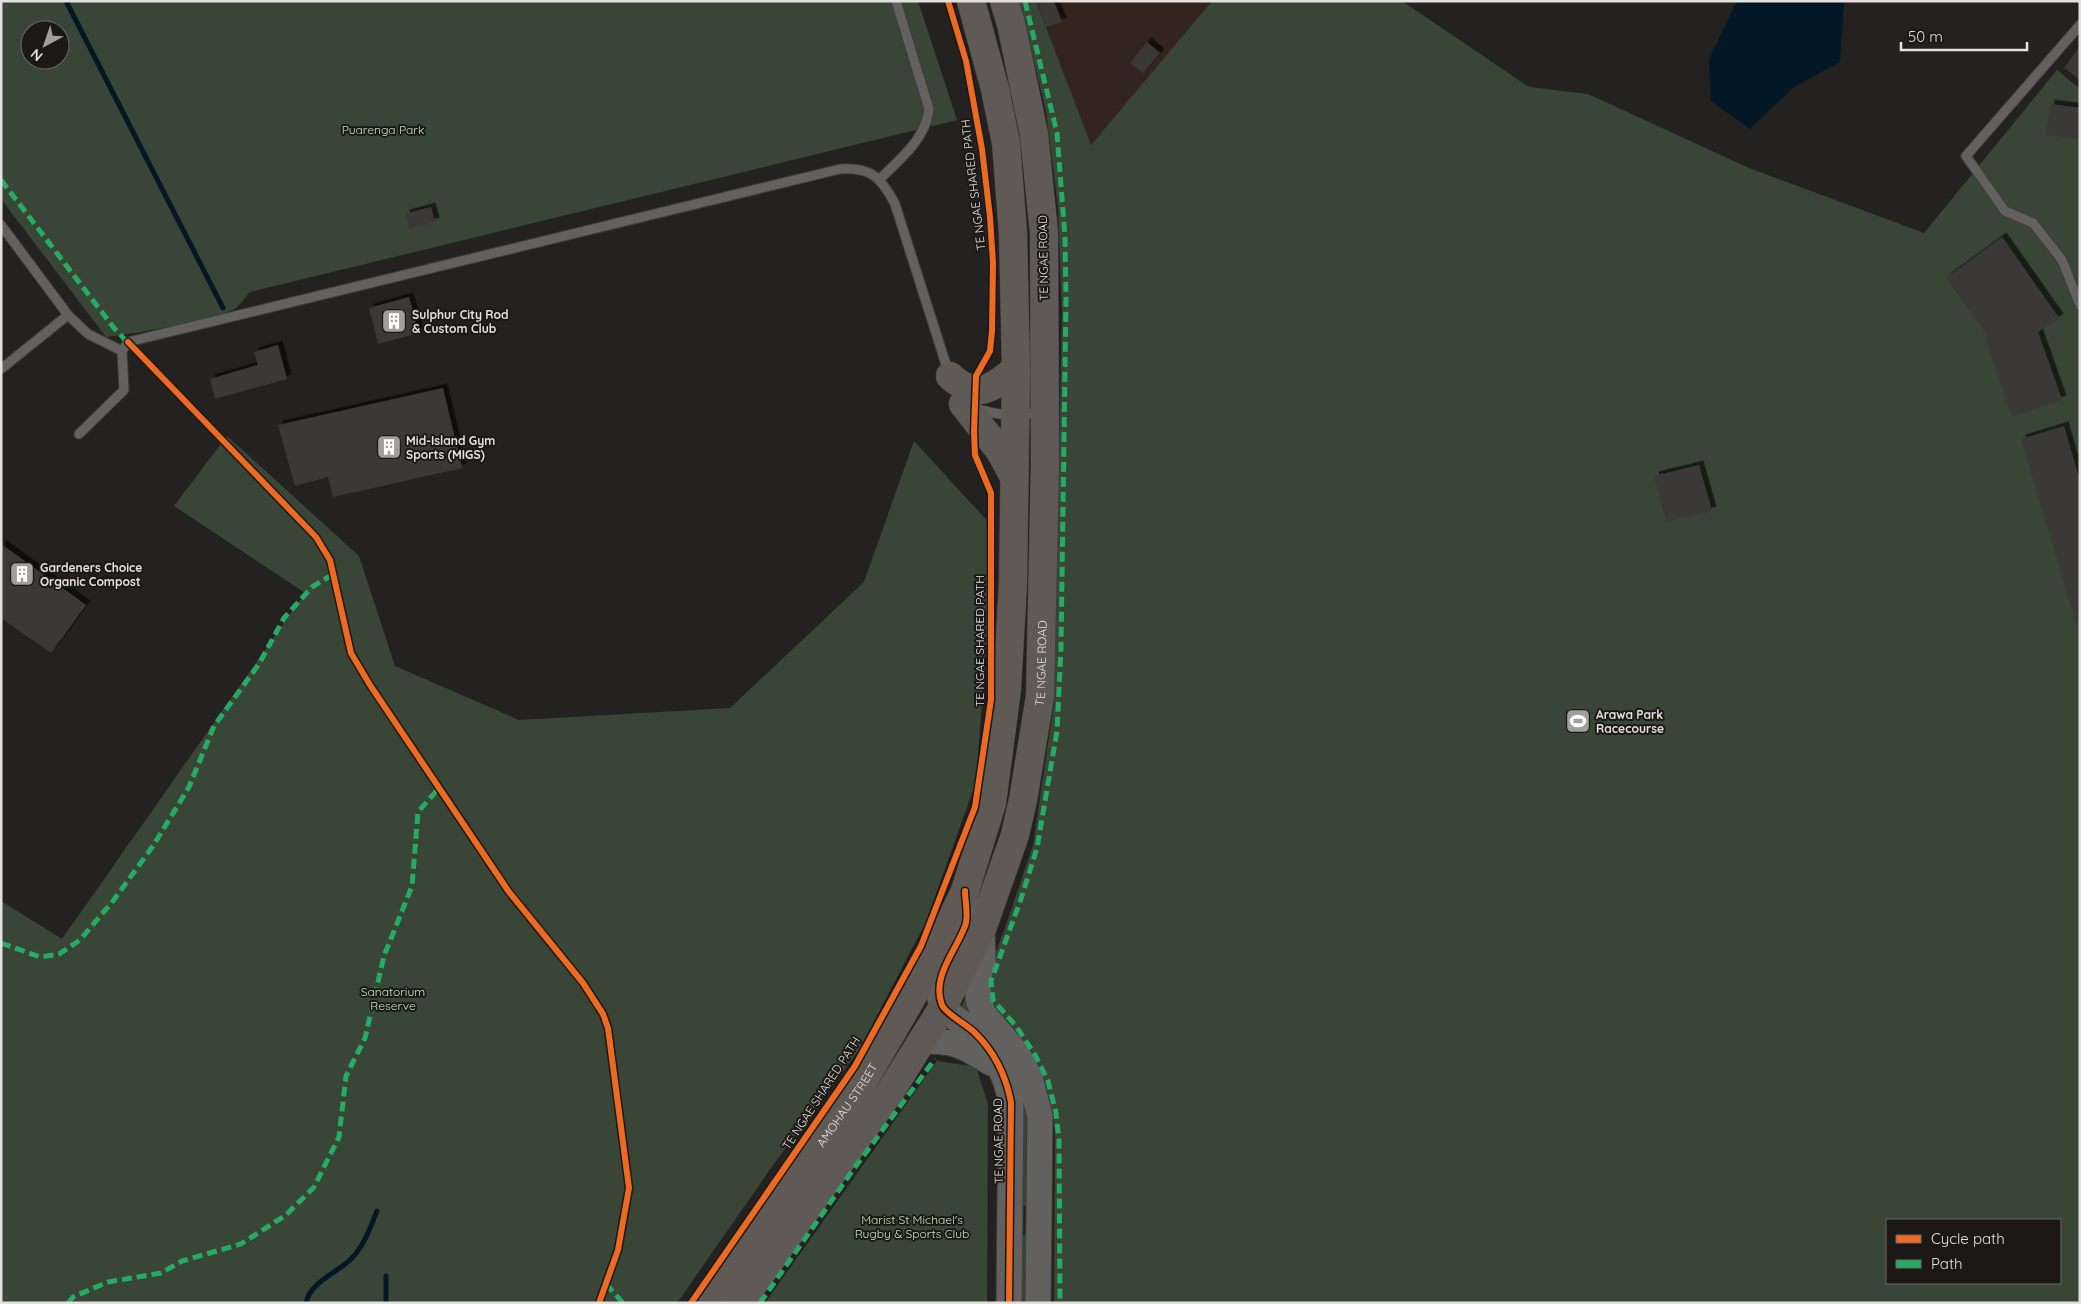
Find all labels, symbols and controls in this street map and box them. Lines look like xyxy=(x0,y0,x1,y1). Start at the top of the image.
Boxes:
north arrow xyxy=(20,20,70,70)
scale bar xyxy=(1901,20,2027,52)
text: 50 m xyxy=(1908,27,1943,46)
text: N xyxy=(27,45,46,65)
street label: TE NGAE SHARED PATH xyxy=(958,119,988,251)
park label: Puarenga Park xyxy=(342,122,424,137)
street label: TE NGAE ROAD xyxy=(1035,215,1051,301)
place label: Sulphur City Rod & Custom Club xyxy=(412,307,509,336)
building icon: Sulphur City Rod & Custom Club xyxy=(381,308,407,334)
place label: Mid-Island Gym Sports (MIGS) xyxy=(406,433,495,462)
building icon: Mid-Island Gym Sports (MIGS) xyxy=(376,434,402,460)
place label: Gardeners Choice Organic Compost xyxy=(40,560,142,589)
building icon: Gardeners Choice Organic Compost xyxy=(9,561,35,587)
street label: TE NGAE SHARED PATH xyxy=(972,575,987,707)
street label: TE NGAE ROAD xyxy=(1031,620,1049,707)
place label: Arawa Park Racecourse xyxy=(1596,707,1664,736)
sports icon: Arawa Park Racecourse xyxy=(1565,708,1591,734)
park label: Sanatorium Reserve xyxy=(361,984,425,1013)
street label: TE NGAE SHARED PATH xyxy=(779,1034,863,1152)
street label: AMOHAU STREET xyxy=(813,1060,880,1149)
street label: TE NGAE ROAD xyxy=(990,1098,1006,1184)
park label: Marist St Michael's Rugby & Sports Club xyxy=(855,1212,969,1241)
legend xyxy=(1886,1219,2061,1284)
text: Cycle path xyxy=(1931,1229,2005,1248)
text: Path xyxy=(1931,1254,1963,1273)

